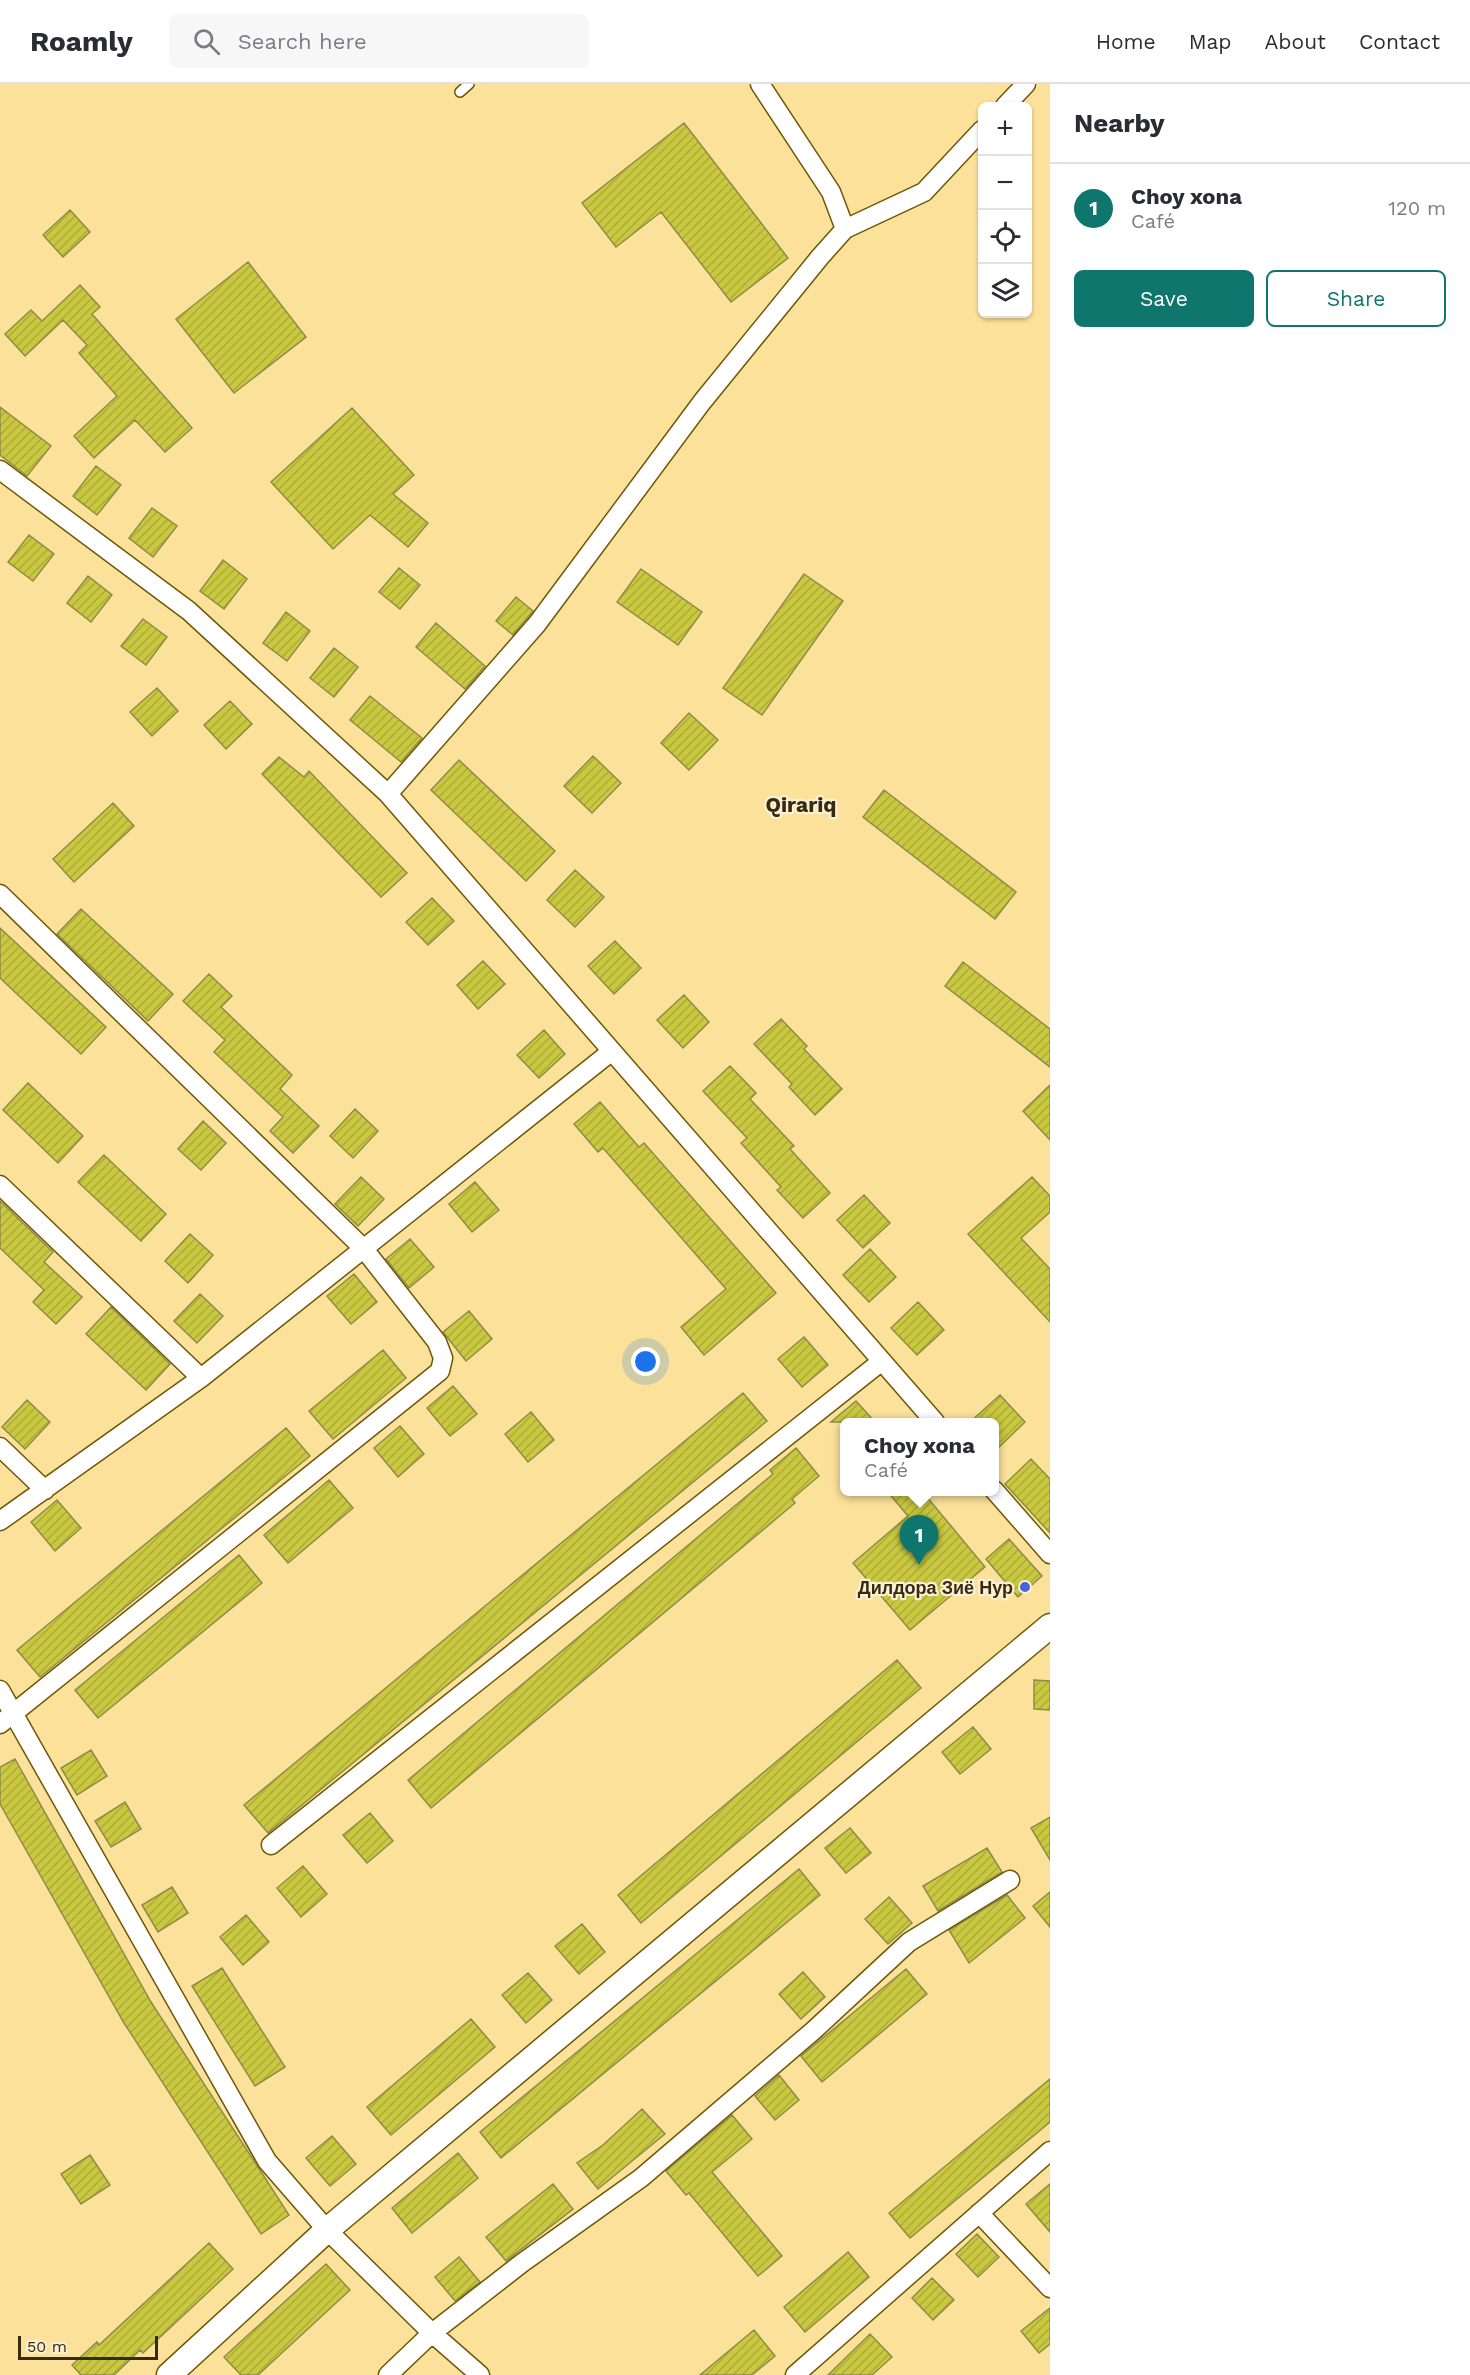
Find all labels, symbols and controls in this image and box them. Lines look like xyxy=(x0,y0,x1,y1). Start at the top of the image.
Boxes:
search box xyxy=(169,14,589,68)
text: Roamly xyxy=(30,25,133,58)
icon: search xyxy=(190,25,223,58)
text: Search here xyxy=(238,29,367,54)
text: Home xyxy=(1096,29,1156,54)
text: Map xyxy=(1189,29,1232,54)
text: About xyxy=(1265,29,1326,54)
text: Contact xyxy=(1359,29,1440,54)
map controls xyxy=(978,102,1032,318)
button: + xyxy=(978,102,1032,156)
text: Nearby xyxy=(1074,108,1165,138)
button: − xyxy=(978,156,1032,210)
text: Choy xona xyxy=(1131,184,1242,209)
text: 1 xyxy=(1089,196,1098,220)
text: 120 m xyxy=(1388,196,1446,220)
text: Café xyxy=(1131,209,1175,233)
button: locate xyxy=(978,210,1032,264)
button: layers xyxy=(978,264,1032,318)
button: Save xyxy=(1074,270,1254,327)
button: Share xyxy=(1266,270,1446,327)
district label: Qirariq xyxy=(766,792,836,817)
your location xyxy=(631,1347,660,1376)
popup xyxy=(840,1418,999,1496)
text: Choy xona xyxy=(864,1433,975,1458)
text: Café xyxy=(864,1458,908,1482)
pin: 1 xyxy=(900,1516,938,1565)
place label: Дилдора Зиё Нур xyxy=(858,1577,1013,1598)
marker: Дилдора Зиё Нур xyxy=(1018,1580,1032,1594)
scale bar xyxy=(18,2333,158,2360)
text: 50 m xyxy=(27,2337,67,2356)

